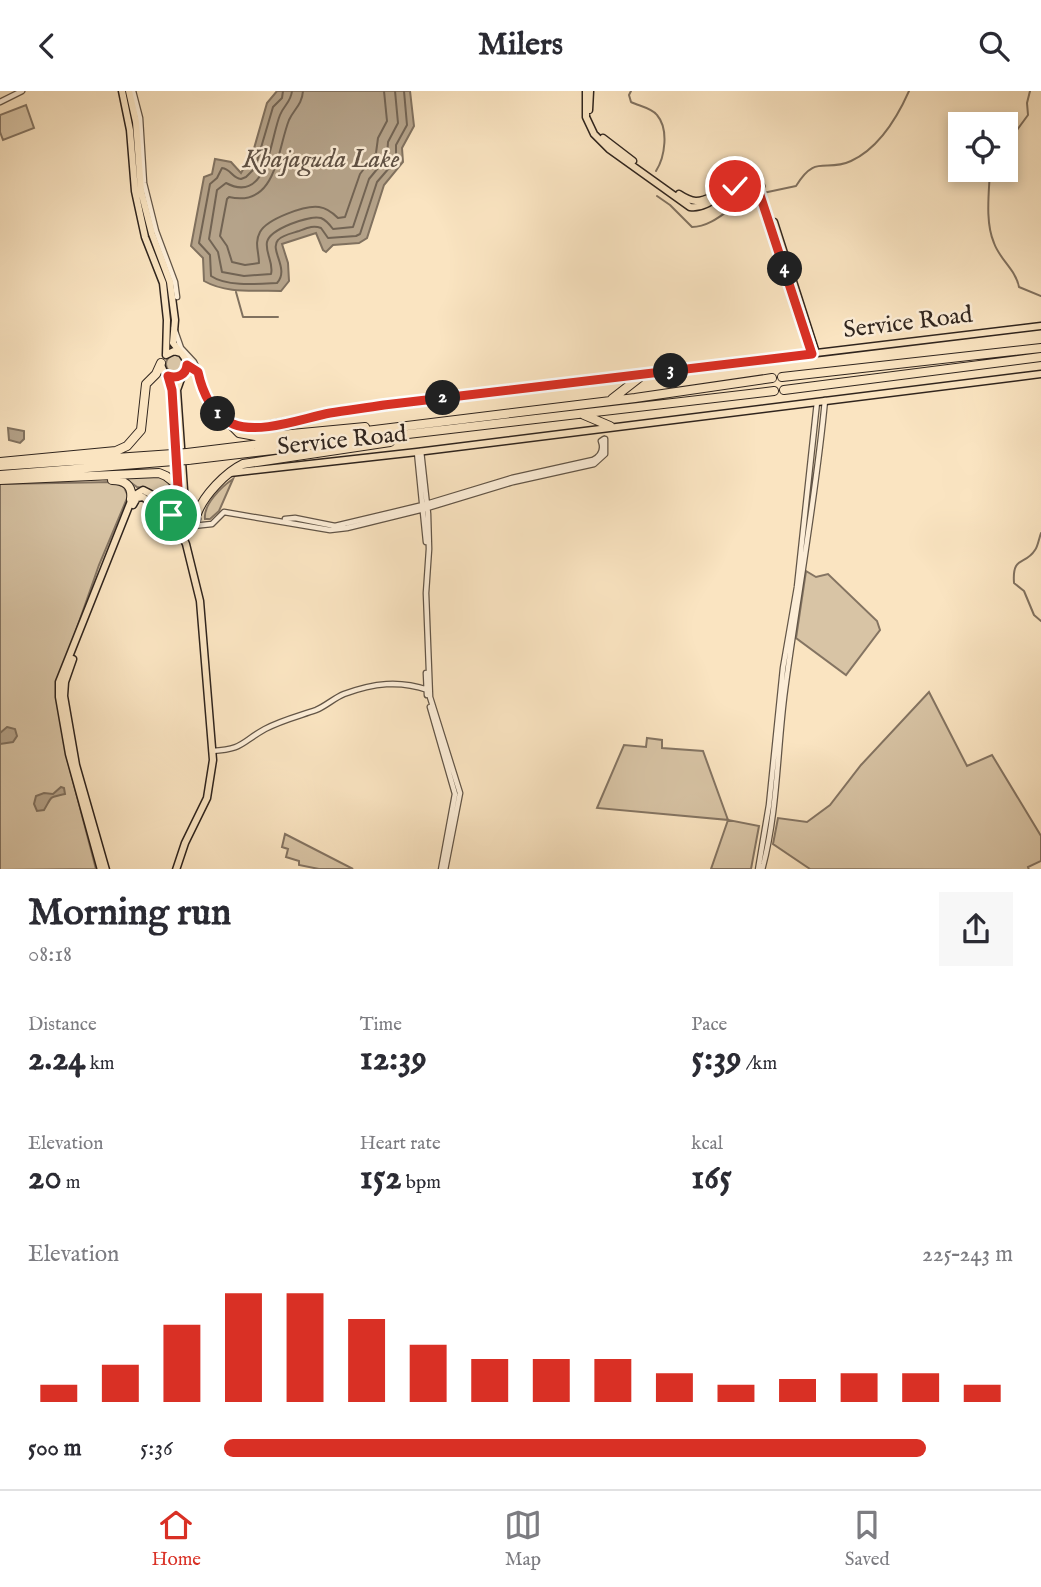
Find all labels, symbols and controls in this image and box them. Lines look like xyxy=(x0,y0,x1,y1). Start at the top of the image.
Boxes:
text: Milers xyxy=(478,25,563,66)
icon: back xyxy=(28,27,66,65)
icon: search xyxy=(975,27,1013,65)
map controls xyxy=(948,112,1018,182)
button: locate xyxy=(948,112,1018,182)
water label: Khajaguda Lake xyxy=(242,143,400,177)
pin xyxy=(705,156,765,216)
icon: check xyxy=(716,167,754,205)
pin: 4 xyxy=(768,251,802,287)
text: 4 xyxy=(780,256,789,280)
street label: Service Road xyxy=(842,300,975,346)
pin: 3 xyxy=(654,353,688,389)
text: 3 xyxy=(667,358,674,382)
pin: 2 xyxy=(426,381,460,415)
text: 2 xyxy=(438,385,447,409)
pin: 1 xyxy=(200,397,235,431)
text: 1 xyxy=(214,401,221,425)
street label: Service Road xyxy=(276,419,408,463)
pin xyxy=(141,485,201,545)
icon: arrive xyxy=(152,496,190,534)
text: Morning run xyxy=(28,890,231,938)
button: share xyxy=(939,892,1013,966)
text: 08:18 xyxy=(28,940,72,969)
text: Distance xyxy=(28,1013,97,1037)
text: Time xyxy=(360,1013,402,1037)
text: Pace xyxy=(691,1013,727,1037)
text: 2.24 xyxy=(28,1037,86,1082)
text: 12:39 xyxy=(360,1037,427,1082)
text: 5:39 xyxy=(691,1037,742,1082)
text: km xyxy=(86,1052,115,1076)
text: /km xyxy=(742,1052,777,1076)
text: Elevation xyxy=(28,1132,103,1156)
text: Heart rate xyxy=(360,1132,441,1156)
text: kcal xyxy=(691,1132,723,1156)
text: 20 xyxy=(28,1156,62,1201)
text: 152 xyxy=(360,1156,402,1201)
text: 165 xyxy=(691,1156,732,1201)
text: m xyxy=(62,1171,80,1195)
text: bpm xyxy=(402,1171,441,1195)
text: Elevation xyxy=(28,1240,119,1269)
text: 225–243 m xyxy=(922,1240,1013,1269)
text: 500 m xyxy=(28,1434,82,1463)
text: 5:36 xyxy=(140,1434,173,1463)
tab: Home xyxy=(151,1506,201,1572)
tab: Map xyxy=(504,1506,542,1572)
tab: Saved xyxy=(845,1506,890,1572)

